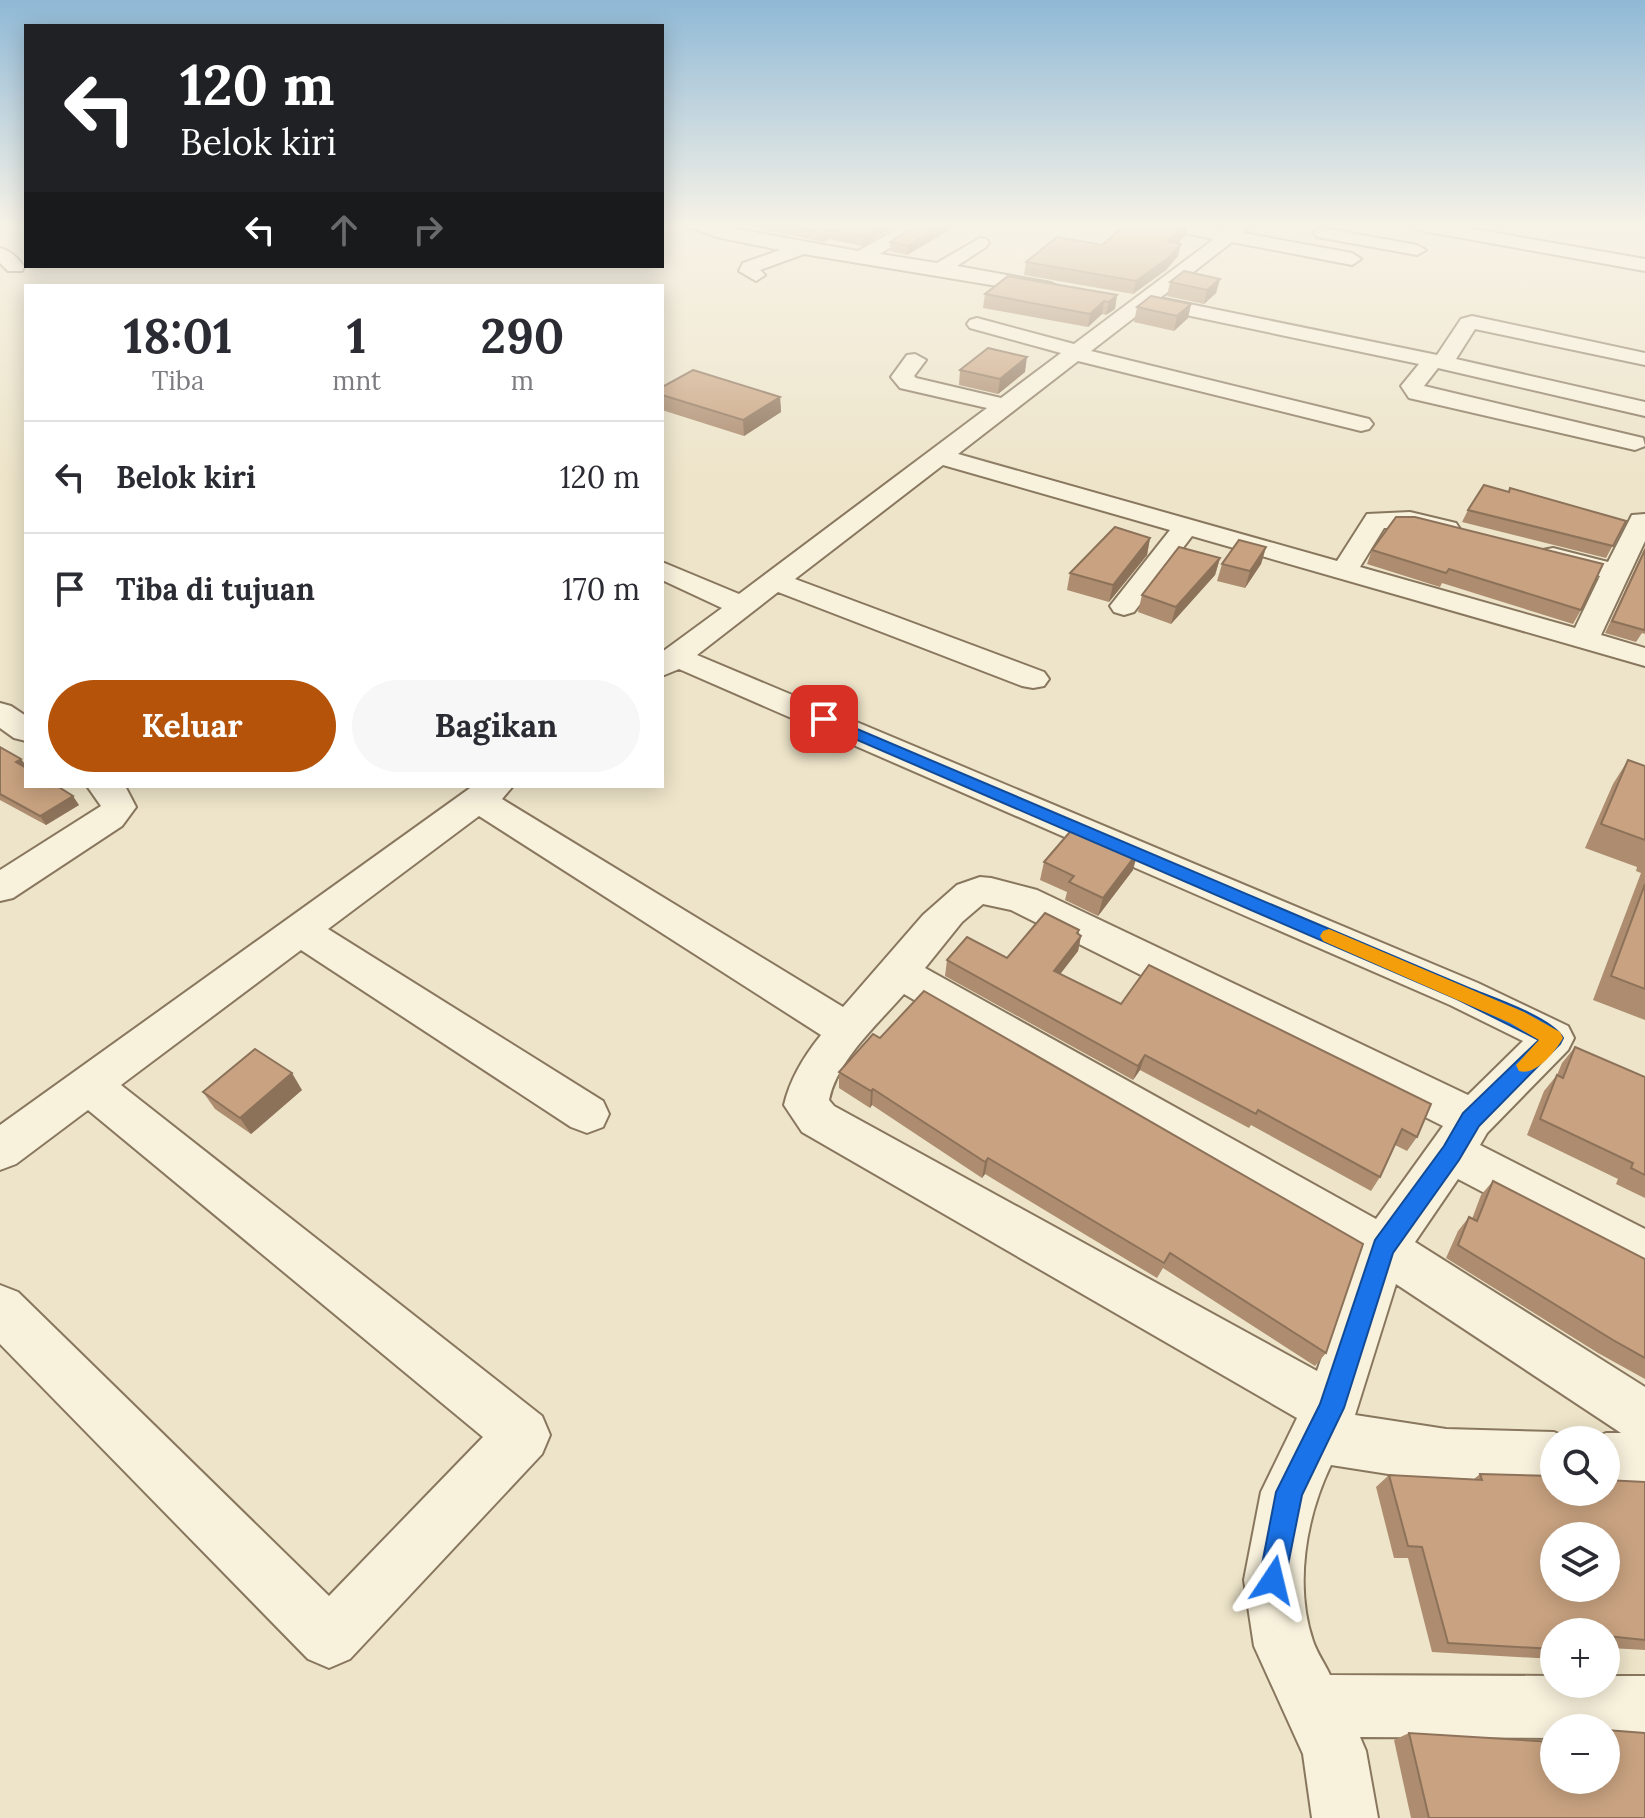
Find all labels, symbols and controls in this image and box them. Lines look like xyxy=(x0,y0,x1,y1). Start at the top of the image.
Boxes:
text: 120 m xyxy=(180,49,334,120)
icon: left xyxy=(48,56,152,160)
text: Belok kiri xyxy=(180,119,337,165)
icon: left xyxy=(238,208,282,252)
icon: ahead xyxy=(322,208,366,252)
icon: right xyxy=(406,208,450,252)
text: 18:01 xyxy=(124,305,233,366)
text: 1 xyxy=(347,305,366,366)
text: 290 xyxy=(481,305,564,366)
text: Tiba xyxy=(152,364,204,397)
text: mnt xyxy=(332,364,381,397)
text: m xyxy=(511,364,534,397)
icon: left xyxy=(48,455,92,499)
text: Belok kiri xyxy=(116,458,256,496)
text: 120 m xyxy=(560,458,640,496)
icon: arrive xyxy=(48,567,92,611)
text: Tiba di tujuan xyxy=(116,570,315,608)
text: 170 m xyxy=(562,570,640,608)
button: Keluar xyxy=(48,680,336,772)
button: Bagikan xyxy=(352,680,640,772)
pin xyxy=(790,685,858,753)
icon: arrive xyxy=(802,697,846,741)
map controls xyxy=(1540,1426,1620,1794)
button: search xyxy=(1540,1426,1620,1506)
button: layers xyxy=(1540,1522,1620,1602)
position arrow xyxy=(1231,1538,1315,1622)
button: + xyxy=(1540,1618,1620,1698)
button: − xyxy=(1540,1714,1620,1794)

